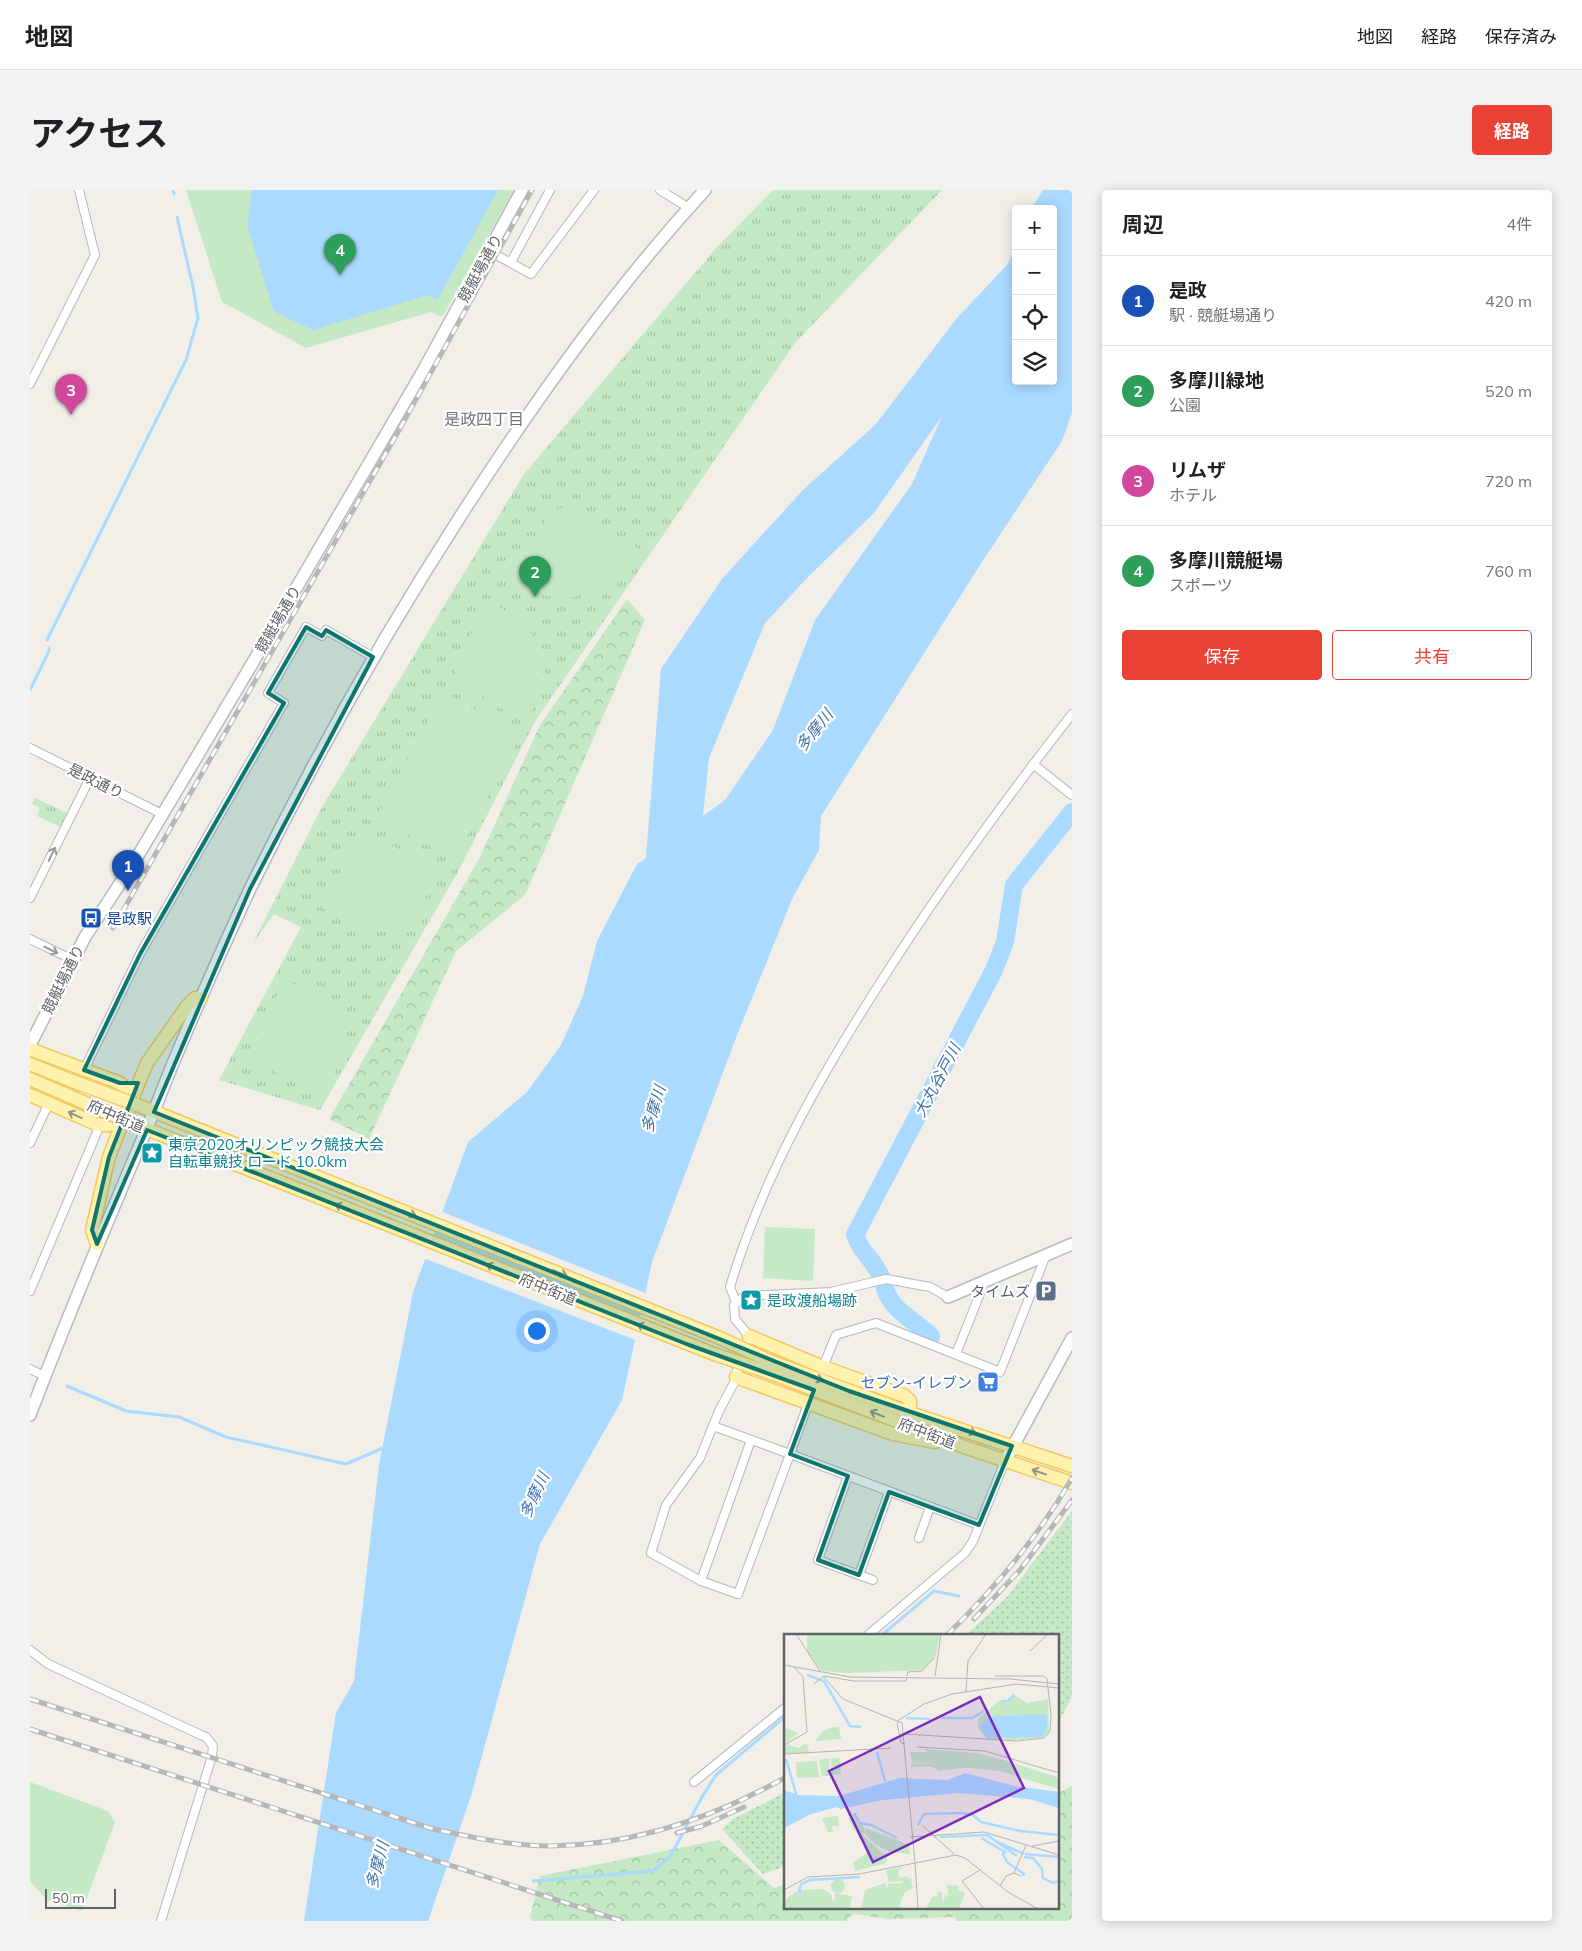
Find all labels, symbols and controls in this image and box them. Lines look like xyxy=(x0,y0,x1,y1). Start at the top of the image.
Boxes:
text: 地図 xyxy=(25,21,73,51)
text: 地図 xyxy=(1357,25,1393,48)
text: 経路 xyxy=(1421,25,1457,48)
text: 保存済み xyxy=(1485,25,1557,48)
button: 経路 xyxy=(1472,105,1552,155)
text: アクセス xyxy=(30,111,168,155)
map controls xyxy=(1012,205,1057,385)
button: + xyxy=(1012,205,1057,250)
text: 周辺 xyxy=(1122,211,1164,237)
text: 4件 xyxy=(1506,214,1532,234)
street label: 競艇場通り xyxy=(454,231,506,305)
pin: 4 xyxy=(324,234,356,275)
button: − xyxy=(1012,250,1057,295)
text: 是政 xyxy=(1169,278,1207,302)
text: 1 xyxy=(1133,291,1143,311)
text: 420 m xyxy=(1485,291,1532,311)
button: locate xyxy=(1012,295,1057,340)
text: 駅 · 競艇場通り xyxy=(1169,305,1277,325)
button: layers xyxy=(1012,340,1057,385)
text: 多摩川緑地 xyxy=(1169,368,1264,392)
pin: 3 xyxy=(55,374,87,415)
text: 2 xyxy=(1133,381,1143,401)
text: 520 m xyxy=(1485,381,1532,401)
text: 公園 xyxy=(1169,395,1201,415)
district label: 是政四丁目 xyxy=(444,409,524,429)
text: リムザ xyxy=(1169,458,1226,482)
text: 3 xyxy=(1133,471,1143,491)
text: 720 m xyxy=(1485,471,1532,491)
text: ホテル xyxy=(1169,485,1217,505)
text: 多摩川競艇場 xyxy=(1169,548,1283,572)
pin: 2 xyxy=(519,556,551,597)
text: 4 xyxy=(1133,561,1143,581)
text: 760 m xyxy=(1485,561,1532,581)
text: スポーツ xyxy=(1169,575,1233,595)
street label: 競艇場通り xyxy=(251,582,305,656)
button: 保存 xyxy=(1122,630,1322,680)
button: 共有 xyxy=(1332,630,1532,680)
water label: 多摩川 xyxy=(791,704,838,755)
street label: 是政通り xyxy=(65,759,127,803)
one-way arrow xyxy=(48,847,57,862)
pin: 1 xyxy=(112,850,144,891)
bus stop icon: 是政駅 xyxy=(79,906,103,930)
place label: 是政駅 xyxy=(107,909,152,928)
street label: 競艇場通り xyxy=(38,941,88,1017)
one-way arrow xyxy=(43,946,58,955)
water label: 大丸谷戸川 xyxy=(909,1038,966,1120)
water label: 多摩川 xyxy=(636,1081,670,1135)
street label: 府中街道 xyxy=(85,1096,147,1136)
one-way arrow xyxy=(68,1109,83,1119)
place label: 東京2020オリンピック競技大会 自転車競技 ロード 10.0km xyxy=(168,1135,384,1171)
place icon: 東京2020オリンピック競技大会 自転車競技 ロード 10.0km xyxy=(140,1141,164,1165)
one-way arrow xyxy=(335,1202,350,1211)
one-way arrow xyxy=(401,1209,416,1218)
one-way arrow xyxy=(486,1262,501,1272)
street label: 府中街道 xyxy=(517,1269,579,1309)
one-way arrow xyxy=(552,1269,567,1278)
parking icon: タイムズ xyxy=(1034,1279,1058,1303)
place label: タイムズ xyxy=(970,1282,1030,1301)
place icon: 是政渡船場跡 xyxy=(739,1288,763,1312)
place label: 是政渡船場跡 xyxy=(767,1291,857,1310)
your location xyxy=(524,1318,550,1344)
one-way arrow xyxy=(637,1322,652,1332)
supermarket icon: セブン-イレブン xyxy=(976,1370,1000,1394)
place label: セブン-イレブン xyxy=(861,1373,972,1392)
one-way arrow xyxy=(808,1375,823,1384)
one-way arrow xyxy=(870,1409,885,1418)
street label: 府中街道 xyxy=(896,1413,958,1453)
one-way arrow xyxy=(961,1427,977,1437)
water label: 多摩川 xyxy=(515,1467,554,1521)
one-way arrow xyxy=(1031,1467,1047,1476)
inset map xyxy=(784,1634,1060,1908)
water label: 多摩川 xyxy=(361,1837,393,1891)
scale bar xyxy=(45,1886,116,1909)
text: 50 m xyxy=(52,1889,85,1907)

